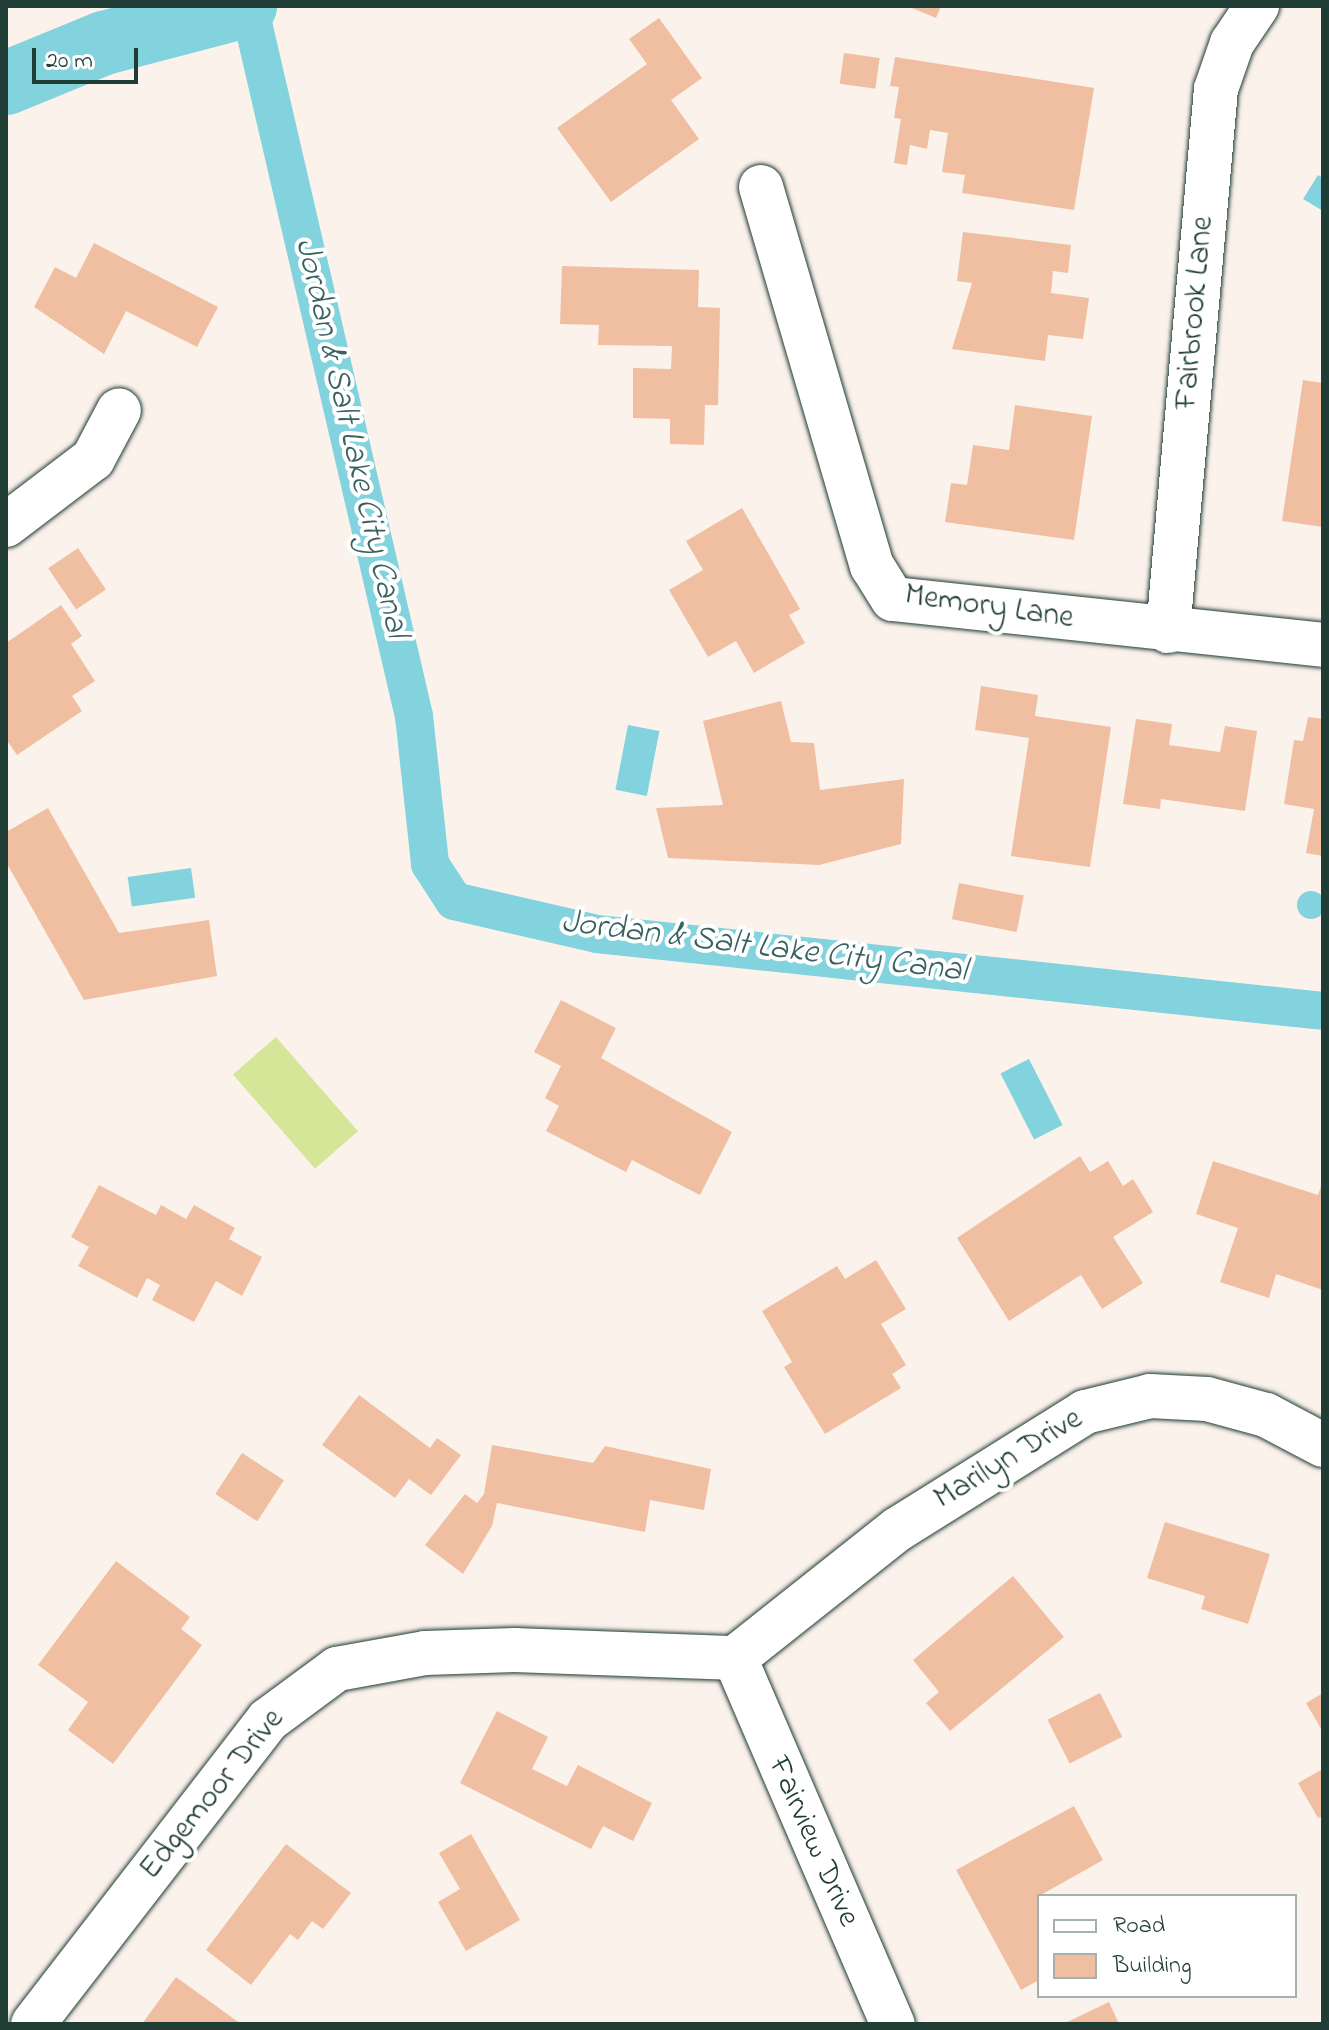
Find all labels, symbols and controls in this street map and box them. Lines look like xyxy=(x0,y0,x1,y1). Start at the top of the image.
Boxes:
scale bar xyxy=(36,32,142,82)
text: 20 m xyxy=(46,44,93,79)
street label: Fairbrook Lane xyxy=(1168,215,1224,411)
water label: Jordan & Salt Lake City Canal xyxy=(284,234,416,642)
street label: Memory Lane xyxy=(902,577,1076,639)
water label: Jordan & Salt Lake City Canal xyxy=(559,903,969,993)
street label: Marilyn Drive xyxy=(928,1401,1090,1519)
street label: Edgemoor Drive xyxy=(132,1702,294,1888)
street label: Fairview Drive xyxy=(757,1751,867,1933)
legend xyxy=(1037,1894,1297,1998)
text: Road xyxy=(1113,1909,1165,1944)
text: Building xyxy=(1113,1949,1192,1984)

